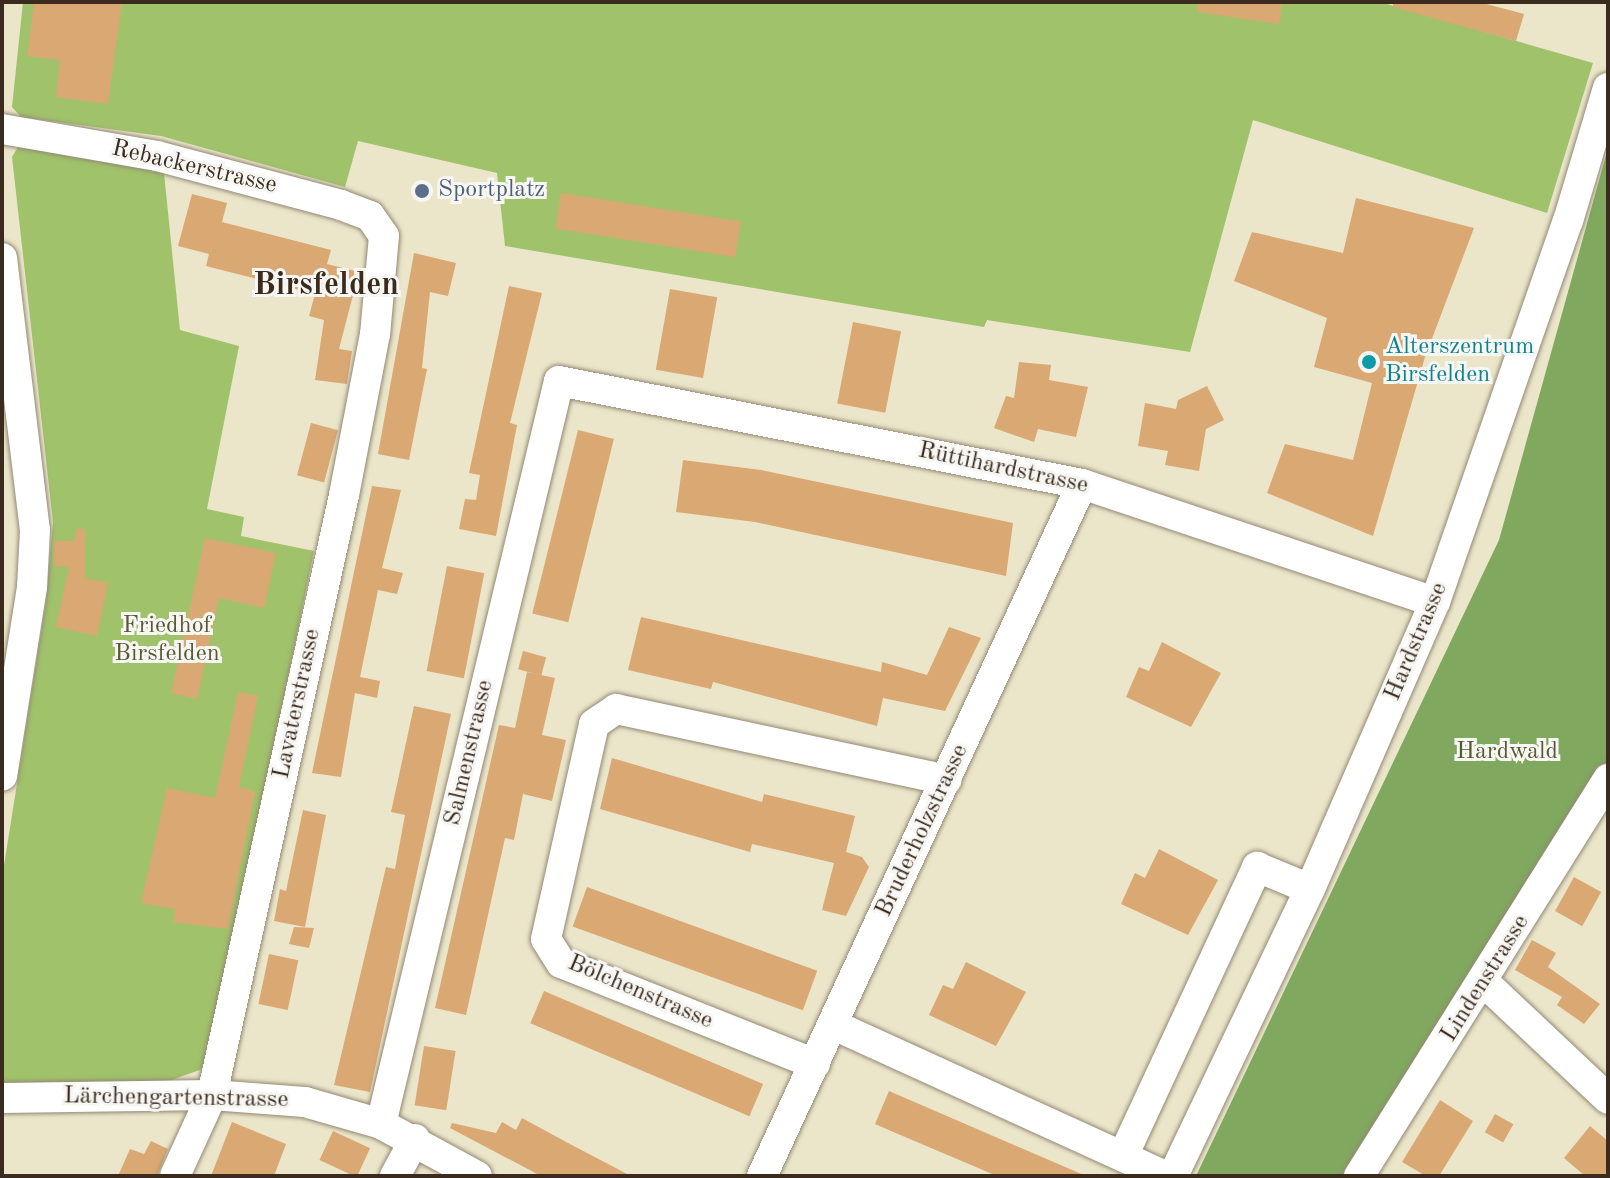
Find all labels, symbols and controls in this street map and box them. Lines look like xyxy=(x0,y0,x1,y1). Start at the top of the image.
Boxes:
street label: Rebackerstrasse xyxy=(109,135,279,201)
place label: Sportplatz xyxy=(438,177,545,205)
marker: Sportplatz xyxy=(413,182,431,200)
district label: Birsfelden xyxy=(253,267,399,305)
place label: Alterszentrum Birsfelden xyxy=(1385,334,1534,390)
marker: Alterszentrum Birsfelden xyxy=(1360,353,1378,371)
street label: Rüttihardstrasse xyxy=(915,437,1091,501)
street label: Hardstrasse xyxy=(1379,579,1455,705)
park label: Friedhof Birsfelden xyxy=(114,613,220,669)
street label: Lavaterstrasse xyxy=(268,626,328,782)
street label: Salmenstrasse xyxy=(439,677,501,829)
park label: Hardwald xyxy=(1456,739,1558,767)
street label: Bruderholzstrasse xyxy=(870,740,976,922)
street label: Lindenstrasse xyxy=(1436,910,1536,1048)
street label: Bölchenstrasse xyxy=(563,949,717,1037)
street label: Lärchengartenstrasse xyxy=(63,1083,289,1115)

